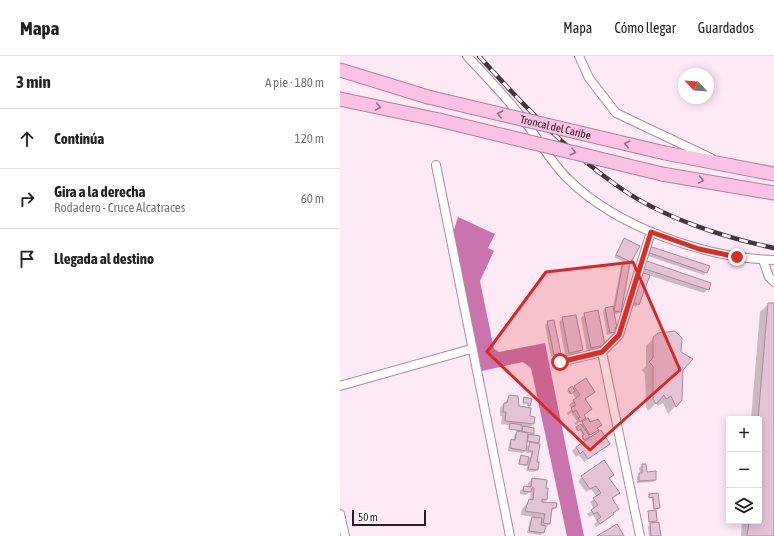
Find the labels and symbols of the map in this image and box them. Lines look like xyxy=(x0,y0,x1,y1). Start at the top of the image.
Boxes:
north arrow xyxy=(678,68,714,104)
one-way arrow xyxy=(375,103,381,111)
one-way arrow xyxy=(497,110,504,119)
street label: Troncal del Caribe xyxy=(519,113,592,141)
one-way arrow xyxy=(623,140,630,149)
one-way arrow xyxy=(569,148,576,156)
one-way arrow xyxy=(697,176,704,184)
route end xyxy=(728,248,746,266)
route start xyxy=(551,353,569,371)
scale bar xyxy=(352,508,426,527)

